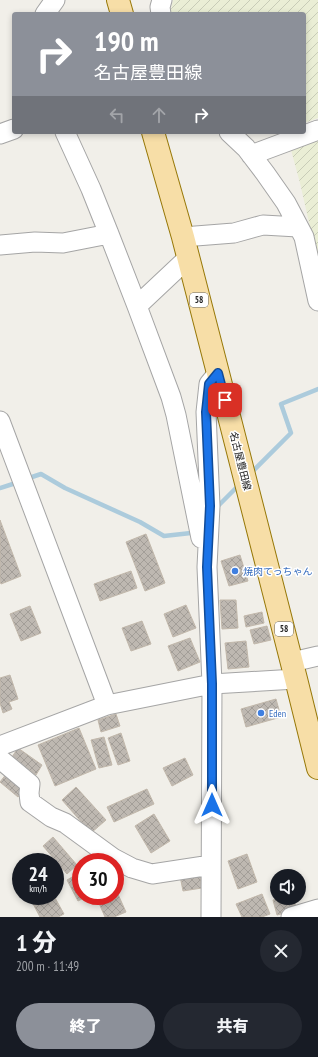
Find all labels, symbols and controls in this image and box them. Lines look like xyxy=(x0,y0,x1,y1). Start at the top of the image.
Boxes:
text: 190 m xyxy=(94,22,158,59)
icon: right xyxy=(28,28,80,80)
text: 名古屋豊田線 xyxy=(94,61,202,84)
icon: left xyxy=(106,104,128,126)
icon: ahead xyxy=(148,104,170,126)
icon: right xyxy=(190,104,212,126)
road number: 58 xyxy=(190,293,208,307)
pin xyxy=(208,383,242,417)
icon: arrive xyxy=(214,389,236,411)
street label: 名古屋豊田線 xyxy=(227,430,254,492)
place label: 焼肉てっちゃん xyxy=(243,565,312,578)
marker: 焼肉てっちゃん xyxy=(230,566,240,576)
road number: 58 xyxy=(275,622,293,636)
place label: Eden xyxy=(269,707,286,720)
marker: Eden xyxy=(256,708,266,718)
position arrow xyxy=(191,784,233,826)
speed limit sign: 30 xyxy=(72,853,124,905)
text: 24 xyxy=(28,861,48,887)
map controls xyxy=(270,869,306,905)
button: sound xyxy=(270,869,306,905)
text: km/h xyxy=(29,882,47,895)
text: 1 分 xyxy=(16,927,56,958)
button: close xyxy=(260,930,302,972)
text: 200 m · 11:49 xyxy=(16,958,79,975)
button: 終了 xyxy=(16,1003,155,1049)
button: 共有 xyxy=(163,1003,302,1049)

